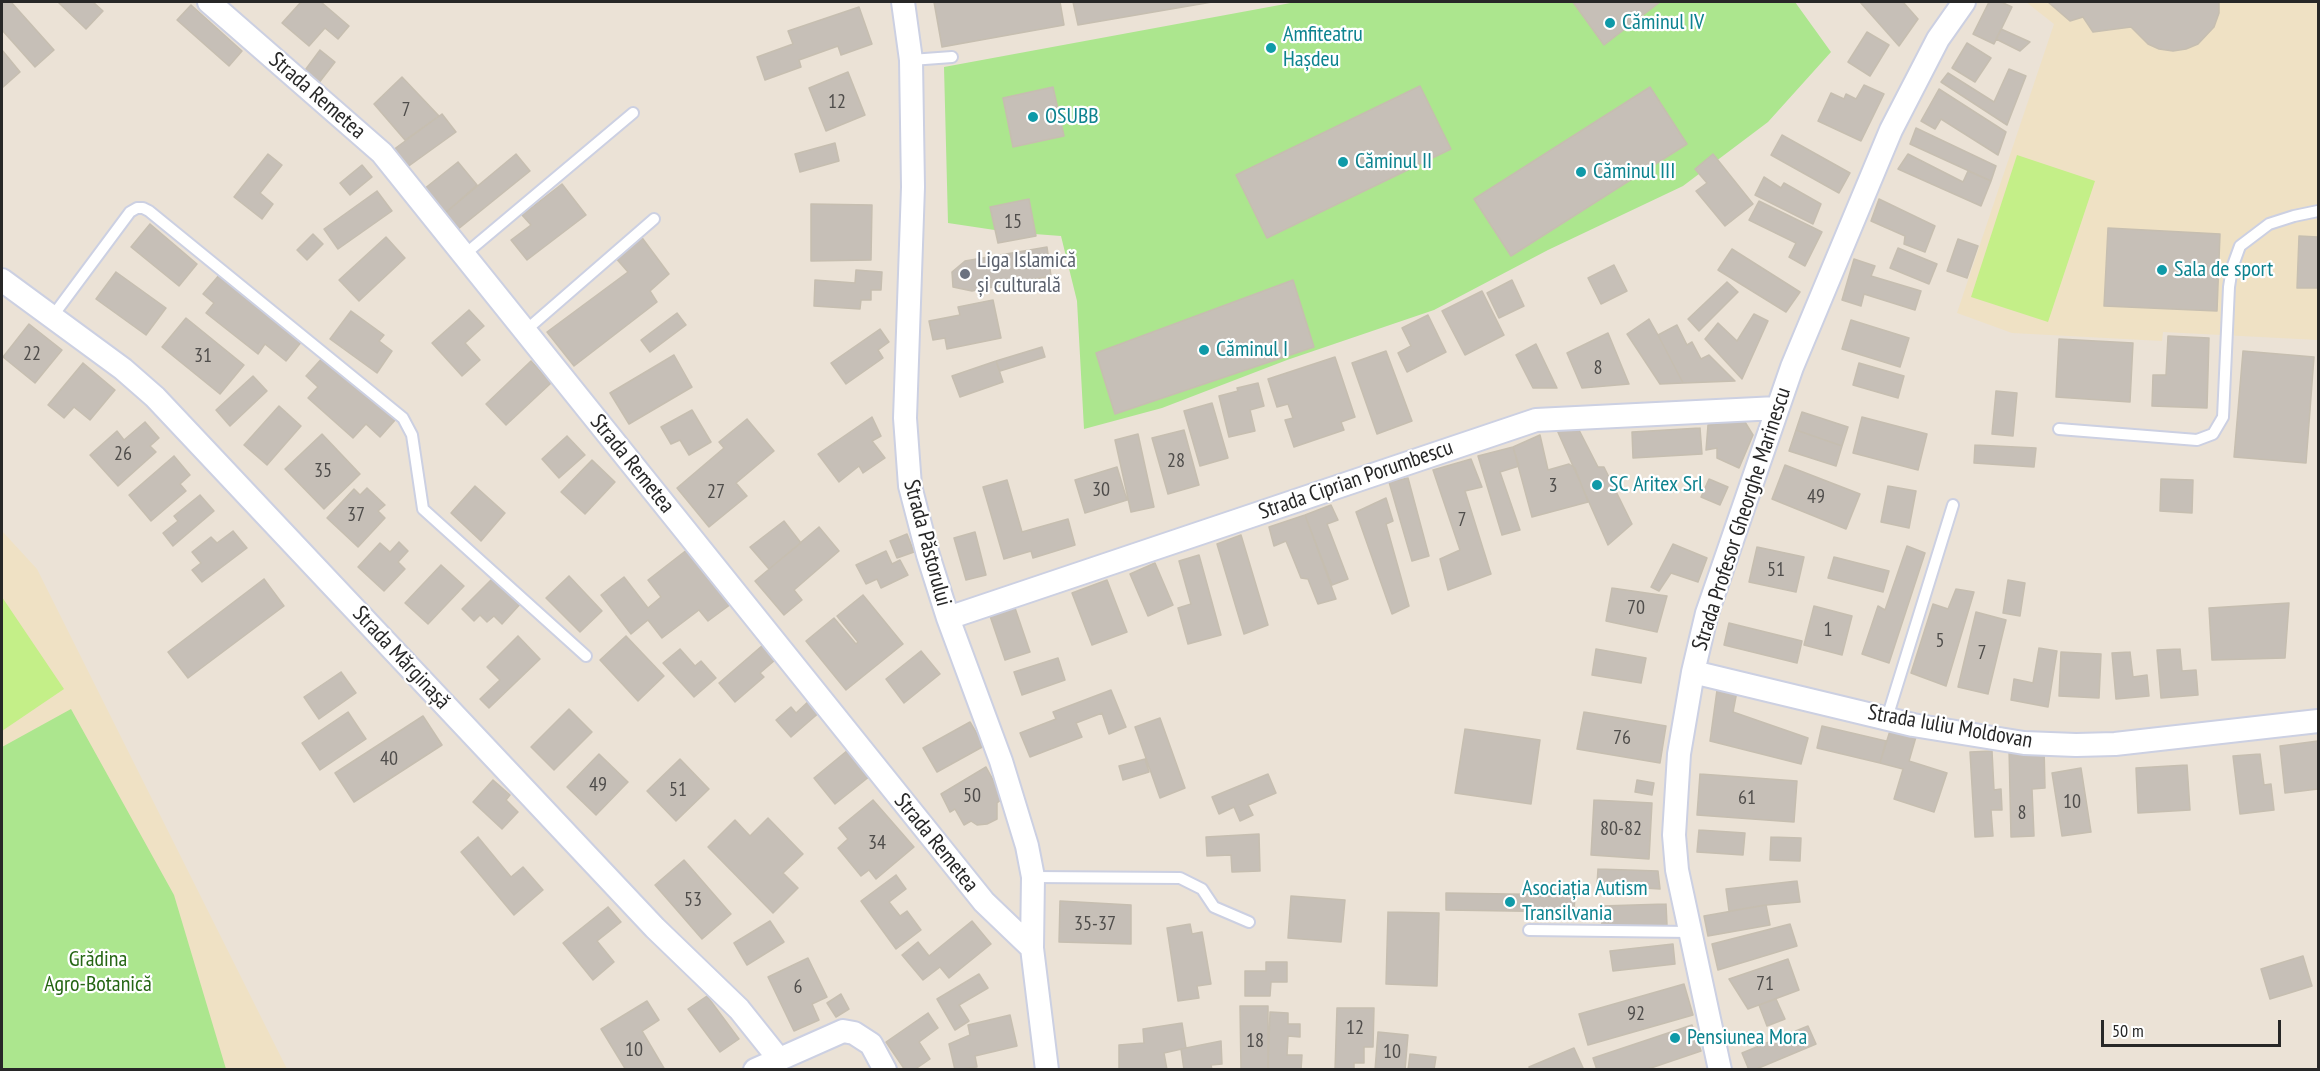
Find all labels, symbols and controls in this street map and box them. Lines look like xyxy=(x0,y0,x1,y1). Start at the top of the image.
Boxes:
place label: Căminul IV xyxy=(1622,10,1704,36)
marker: Căminul IV xyxy=(1603,16,1617,30)
place label: Amfiteatru Hașdeu xyxy=(1283,22,1363,74)
marker: Amfiteatru Hașdeu xyxy=(1264,41,1278,55)
street label: Strada Remetea xyxy=(263,47,371,145)
house number: 12 xyxy=(828,90,846,114)
house number: 7 xyxy=(402,98,410,122)
place label: OSUBB xyxy=(1045,104,1099,130)
marker: OSUBB xyxy=(1026,110,1040,124)
place label: Căminul II xyxy=(1355,149,1432,175)
marker: Căminul II xyxy=(1336,155,1350,169)
place label: Căminul III xyxy=(1593,159,1675,185)
marker: Căminul III xyxy=(1574,165,1588,179)
house number: 15 xyxy=(1004,210,1022,234)
place label: Liga Islamică și culturală xyxy=(977,248,1076,300)
place label: Sala de sport xyxy=(2174,257,2273,283)
marker: Sala de sport xyxy=(2155,263,2169,277)
marker: Liga Islamică și culturală xyxy=(958,267,972,281)
place label: Căminul I xyxy=(1216,337,1288,363)
house number: 22 xyxy=(23,342,41,366)
marker: Căminul I xyxy=(1197,343,1211,357)
house number: 31 xyxy=(194,344,212,368)
house number: 8 xyxy=(1594,356,1602,380)
street label: Strada Profesor Gheorghe Marinescu xyxy=(1687,384,1797,654)
street label: Strada Remetea xyxy=(584,409,680,519)
street label: Strada Ciprian Porumbescu xyxy=(1255,434,1457,526)
house number: 26 xyxy=(114,442,132,466)
house number: 28 xyxy=(1167,449,1185,473)
house number: 35 xyxy=(314,459,332,483)
place label: SC Aritex Srl xyxy=(1609,472,1703,498)
house number: 3 xyxy=(1549,474,1557,498)
street label: Strada Păstorului xyxy=(897,477,957,609)
house number: 30 xyxy=(1092,478,1110,502)
marker: SC Aritex Srl xyxy=(1590,478,1604,492)
house number: 27 xyxy=(707,480,725,504)
house number: 49 xyxy=(1807,485,1825,509)
house number: 37 xyxy=(347,503,365,527)
house number: 7 xyxy=(1458,508,1466,532)
house number: 51 xyxy=(1767,558,1785,582)
house number: 70 xyxy=(1627,596,1645,620)
street label: Strada Mărginașă xyxy=(347,601,455,715)
house number: 1 xyxy=(1824,618,1832,642)
house number: 5 xyxy=(1936,629,1944,653)
house number: 7 xyxy=(1978,641,1986,665)
street label: Strada Iuliu Moldovan xyxy=(1866,700,2034,754)
house number: 76 xyxy=(1613,726,1631,750)
house number: 40 xyxy=(380,747,398,771)
house number: 49 xyxy=(589,773,607,797)
house number: 51 xyxy=(669,778,687,802)
house number: 50 xyxy=(963,784,981,808)
house number: 61 xyxy=(1738,786,1756,810)
street label: Strada Remetea xyxy=(888,788,984,898)
house number: 10 xyxy=(2063,790,2081,814)
house number: 8 xyxy=(2018,801,2026,825)
house number: 80-82 xyxy=(1600,817,1642,841)
house number: 34 xyxy=(868,831,886,855)
place label: Asociația Autism Transilvania xyxy=(1522,876,1648,927)
house number: 53 xyxy=(684,888,702,912)
marker: Asociația Autism Transilvania xyxy=(1503,895,1517,909)
house number: 35-37 xyxy=(1074,912,1116,936)
park label: Grădina Agro-Botanică xyxy=(44,947,152,998)
house number: 71 xyxy=(1756,972,1774,996)
house number: 6 xyxy=(794,975,802,999)
house number: 92 xyxy=(1627,1002,1645,1026)
scale bar xyxy=(2104,1008,2284,1046)
house number: 12 xyxy=(1346,1016,1364,1040)
text: 50 m xyxy=(2112,1019,2144,1042)
place label: Pensiunea Mora xyxy=(1687,1025,1807,1051)
house number: 18 xyxy=(1246,1029,1264,1053)
marker: Pensiunea Mora xyxy=(1668,1031,1682,1045)
house number: 10 xyxy=(625,1038,643,1062)
house number: 10 xyxy=(1383,1040,1401,1064)

